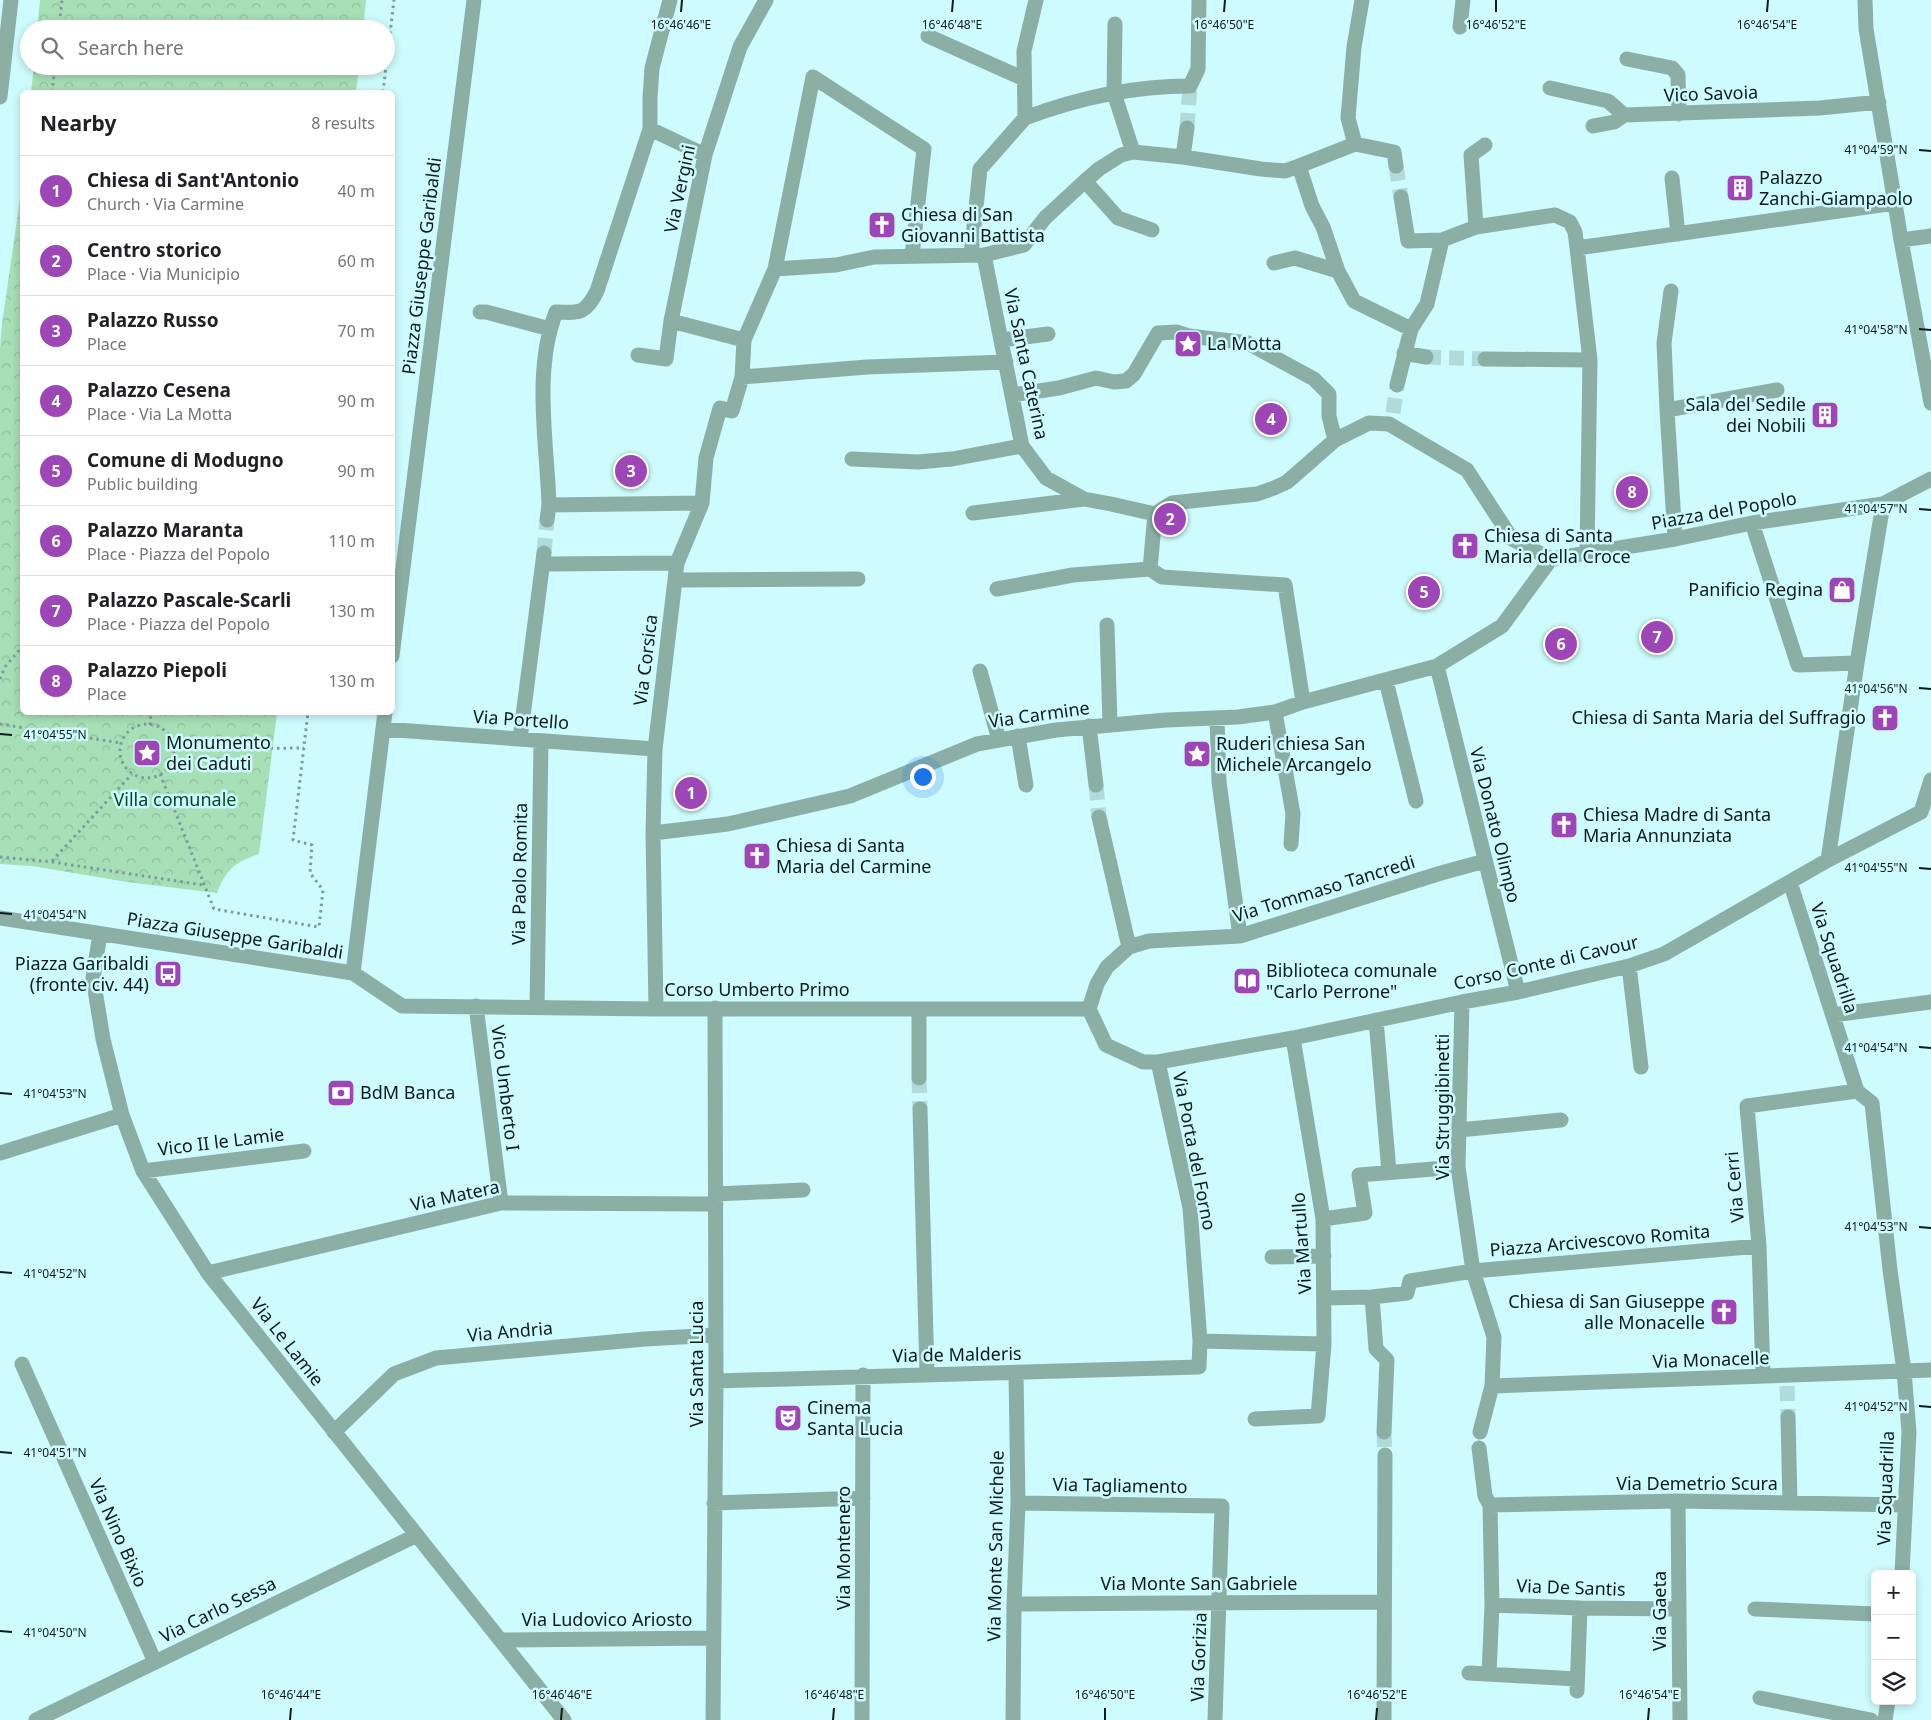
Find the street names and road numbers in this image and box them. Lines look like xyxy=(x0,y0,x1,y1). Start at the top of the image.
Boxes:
street label: Vico Savoia xyxy=(1663,79,1759,107)
street label: Via Vergini xyxy=(658,142,700,235)
street label: Piazza Giuseppe Garibaldi xyxy=(396,156,446,376)
street label: Via Santa Caterina xyxy=(999,286,1055,442)
street label: Piazza del Popolo xyxy=(1649,485,1798,535)
street label: Via Corsica xyxy=(627,613,663,707)
street label: Via Carmine xyxy=(987,695,1091,733)
street label: Via Portello xyxy=(472,704,570,734)
street label: Via Donato Olimpo xyxy=(1465,744,1527,905)
street label: Via Paolo Romita xyxy=(506,803,532,945)
street label: Via Tommaso Tancredi xyxy=(1230,849,1418,927)
street label: Via Squadrilla xyxy=(1806,899,1864,1016)
street label: Piazza Giuseppe Garibaldi xyxy=(125,906,345,964)
street label: Corso Conte di Cavour xyxy=(1451,929,1641,995)
street label: Corso Umberto Primo xyxy=(664,977,850,1001)
street label: Vico Umberto I xyxy=(486,1024,526,1152)
street label: Via Struggibinetti xyxy=(1430,1034,1454,1180)
street label: Via Porta del Forno xyxy=(1168,1070,1222,1232)
street label: Vico II le Lamie xyxy=(156,1121,285,1161)
street label: Via Cerri xyxy=(1719,1151,1749,1224)
street label: Via Matera xyxy=(408,1174,502,1216)
street label: Via Martullo xyxy=(1285,1191,1317,1295)
street label: Piazza Arcivescovo Romita xyxy=(1489,1218,1711,1262)
street label: Via Le Lamie xyxy=(246,1292,330,1390)
street label: Via Santa Lucia xyxy=(684,1301,708,1427)
street label: Via Andria xyxy=(466,1315,554,1347)
street label: Via de Malderis xyxy=(892,1341,1022,1367)
street label: Via Monacelle xyxy=(1652,1345,1770,1373)
street label: Via Squadrilla xyxy=(1871,1430,1899,1546)
street label: Via Monte San Michele xyxy=(981,1450,1009,1642)
street label: Via Demetrio Scura xyxy=(1616,1471,1778,1495)
street label: Via Tagliamento xyxy=(1052,1472,1188,1498)
street label: Via Nino Bixio xyxy=(84,1474,154,1591)
street label: Via Montenero xyxy=(831,1486,855,1610)
street label: Via Carlo Sessa xyxy=(155,1571,280,1648)
street label: Via Monte San Gabriele xyxy=(1101,1571,1297,1595)
street label: Via Gaeta xyxy=(1647,1571,1671,1651)
street label: Via De Santis xyxy=(1516,1573,1626,1601)
street label: Via Ludovico Ariosto xyxy=(522,1607,692,1631)
street label: Via Gorizia xyxy=(1184,1612,1212,1702)

